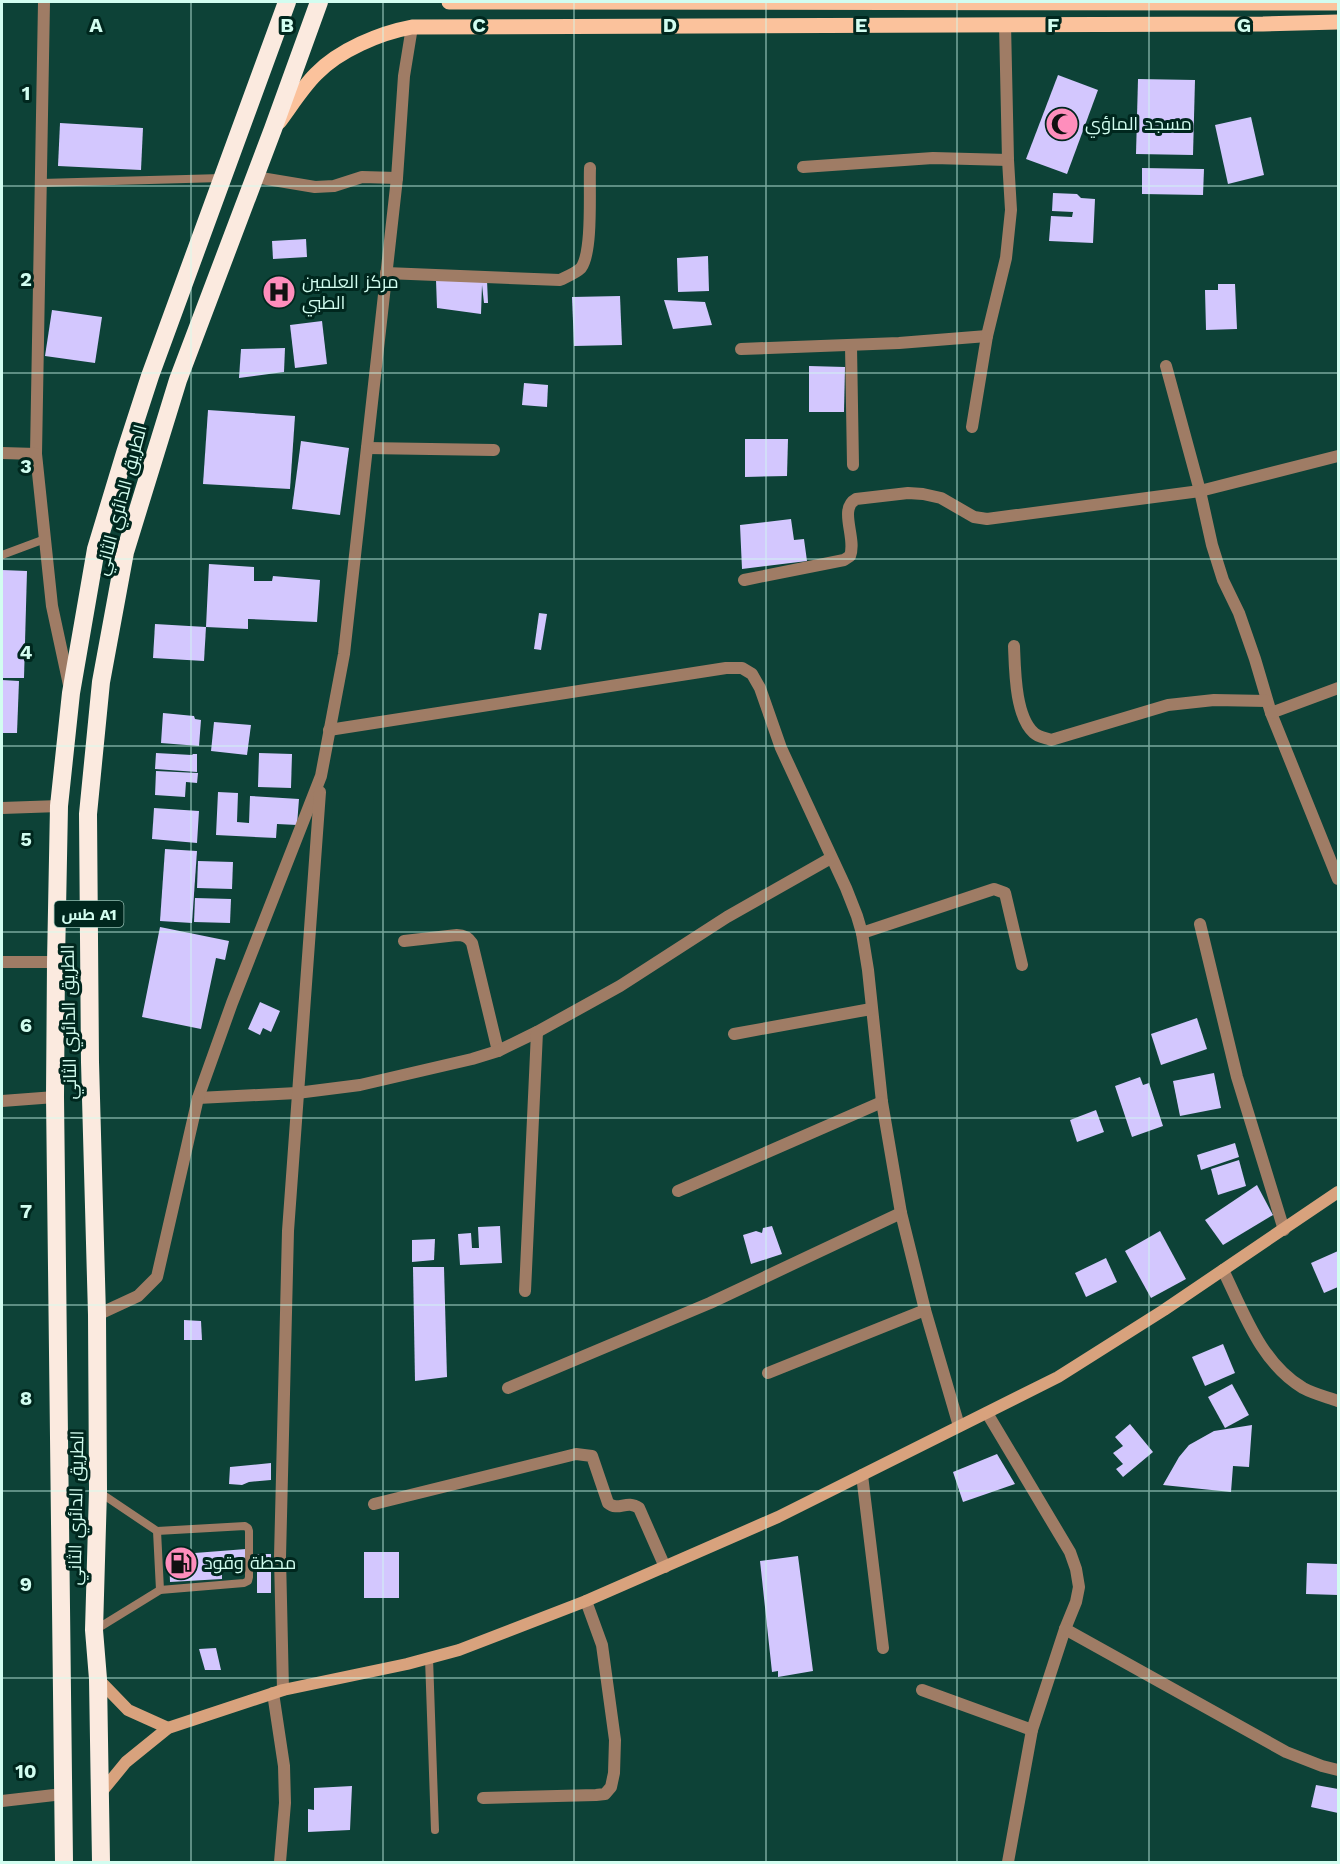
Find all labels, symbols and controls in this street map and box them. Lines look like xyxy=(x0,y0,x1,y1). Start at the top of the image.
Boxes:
text: A xyxy=(89,13,103,37)
text: B xyxy=(280,13,294,37)
text: C xyxy=(472,13,486,37)
text: D xyxy=(663,13,677,37)
text: E xyxy=(855,13,867,37)
text: F xyxy=(1047,13,1059,37)
text: G xyxy=(1237,13,1251,37)
text: 1 xyxy=(22,81,30,105)
mosque icon: مسجد الماؤي xyxy=(1044,106,1080,142)
place label: مسجد الماؤي xyxy=(1085,113,1192,138)
text: 2 xyxy=(20,267,32,291)
place label: مركز العلمين الطبي xyxy=(302,271,399,317)
hospital icon: مركز العلمين الطبي xyxy=(261,274,297,310)
street label: الطريق الدائري الثاني xyxy=(90,422,155,578)
text: 3 xyxy=(20,454,32,478)
text: 4 xyxy=(20,640,33,664)
text: 5 xyxy=(20,827,32,851)
road number: طس A1 xyxy=(54,901,124,927)
street label: الطريق الدائري الثاني xyxy=(57,944,84,1100)
text: 6 xyxy=(20,1013,32,1037)
text: 7 xyxy=(20,1199,32,1223)
text: 8 xyxy=(20,1386,32,1410)
street label: الطريق الدائري الثاني xyxy=(64,1430,91,1586)
fuel station icon: محطة وقود xyxy=(163,1545,199,1581)
place label: محطة وقود xyxy=(204,1552,296,1574)
text: 9 xyxy=(20,1572,32,1596)
text: 10 xyxy=(15,1759,37,1783)

